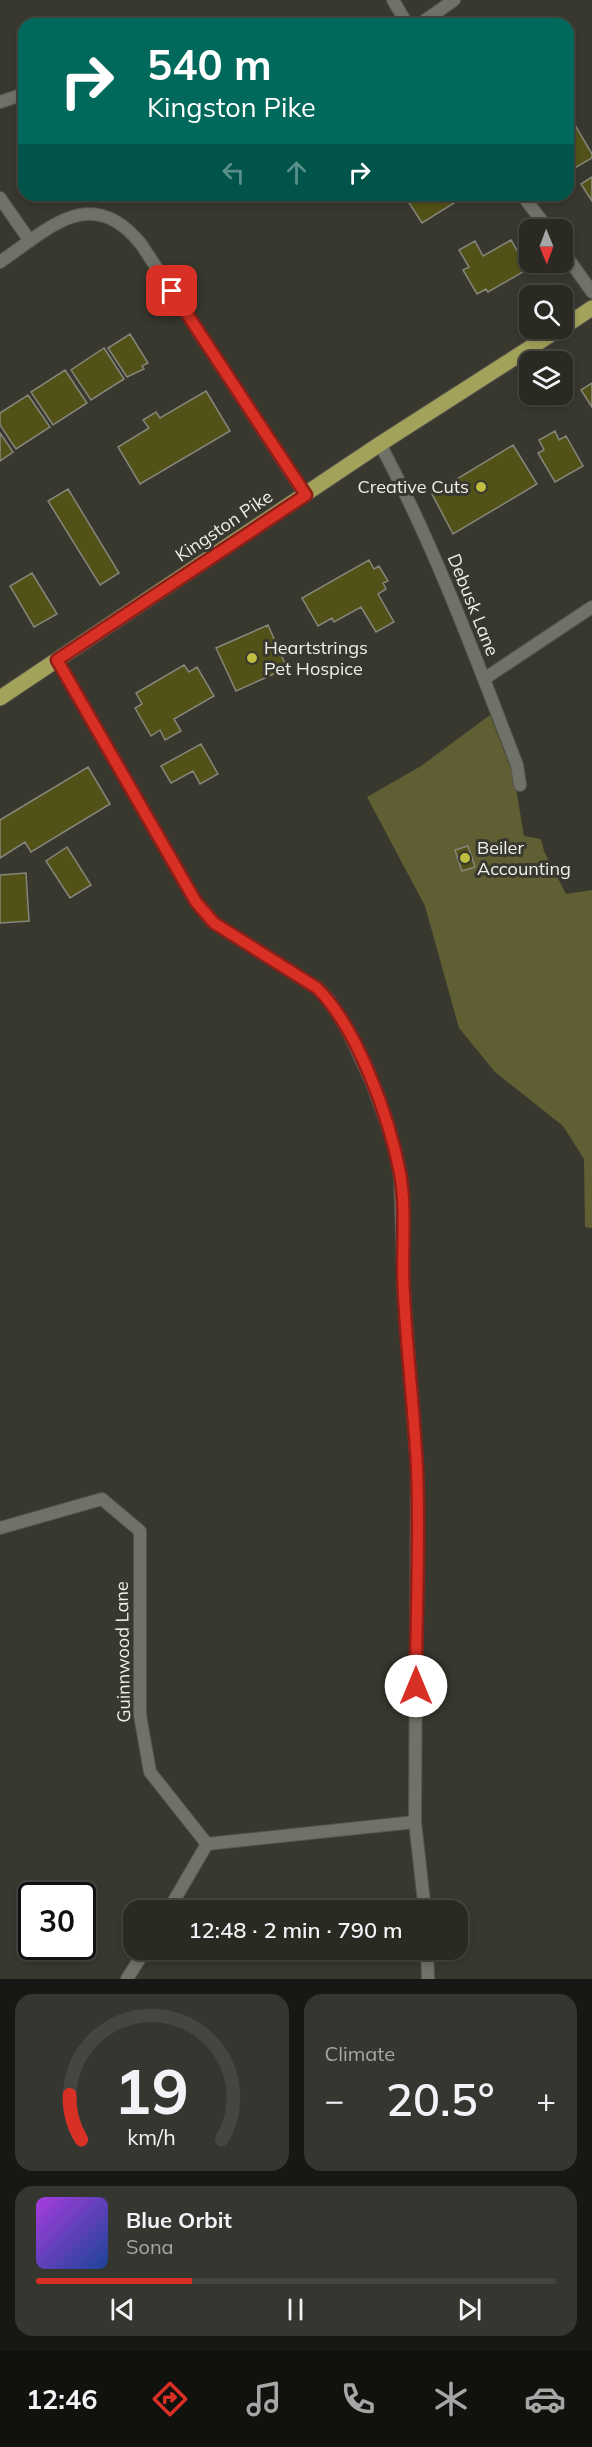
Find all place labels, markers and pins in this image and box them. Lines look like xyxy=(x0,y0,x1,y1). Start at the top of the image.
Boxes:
pin xyxy=(146,265,197,316)
place label: Creative Cuts xyxy=(357,475,469,498)
marker: Creative Cuts xyxy=(474,480,488,494)
place label: Heartstrings Pet Hospice xyxy=(264,636,368,680)
marker: Heartstrings Pet Hospice xyxy=(245,651,259,665)
place label: Beiler Accounting xyxy=(477,836,571,880)
marker: Beiler Accounting xyxy=(458,851,472,865)

